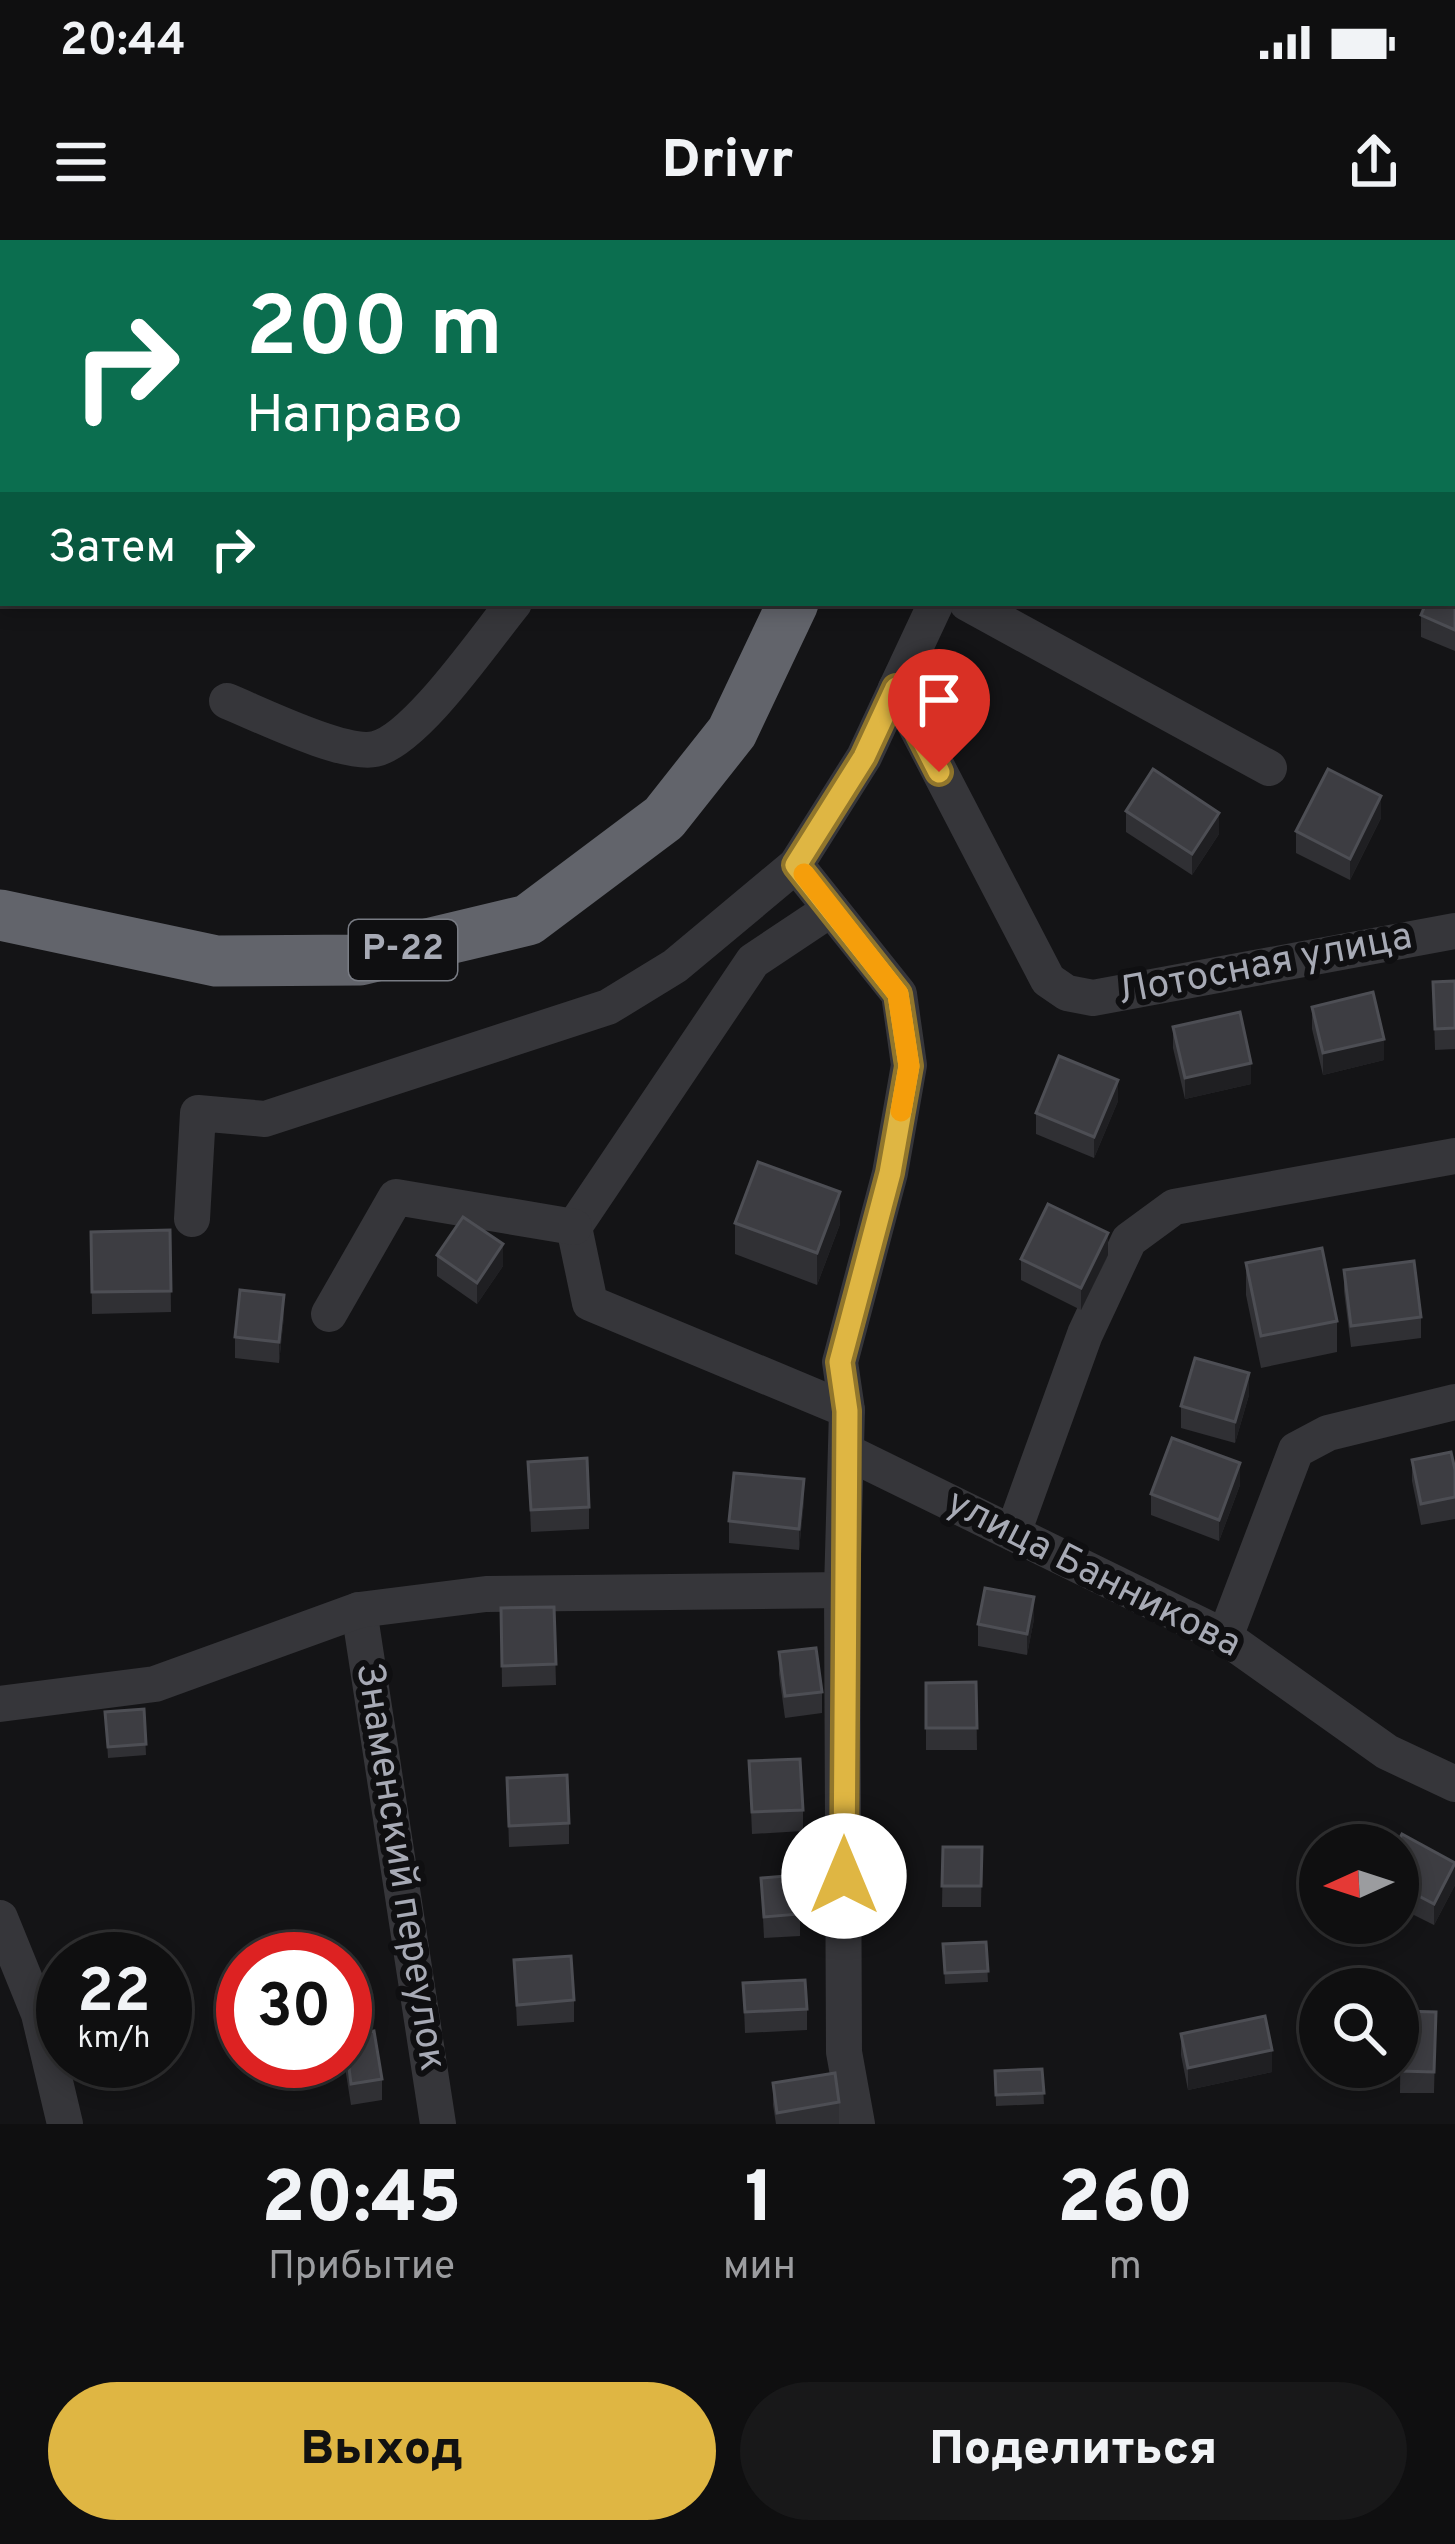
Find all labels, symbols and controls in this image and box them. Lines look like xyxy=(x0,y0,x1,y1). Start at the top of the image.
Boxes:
text: 20:44 xyxy=(60,14,186,71)
text: Drivr xyxy=(662,128,793,197)
icon: menu xyxy=(48,129,114,195)
icon: share xyxy=(1341,129,1407,195)
text: 200 m xyxy=(246,279,503,385)
icon: right xyxy=(48,288,204,444)
text: Направо xyxy=(246,383,463,452)
icon: right xyxy=(200,516,266,582)
text: Затем xyxy=(48,521,176,578)
pin xyxy=(888,649,990,772)
icon: arrive xyxy=(906,667,972,733)
street label: Лотосная улица xyxy=(1114,913,1416,1019)
road number: Р-22 xyxy=(349,920,457,980)
street label: улица Банникова xyxy=(937,1480,1249,1670)
street label: Знаменский переулок xyxy=(343,1659,455,2075)
position arrow xyxy=(781,1813,907,1939)
north arrow xyxy=(1299,1824,1419,1944)
map controls xyxy=(1299,1824,1419,2088)
speed limit sign: 30 xyxy=(216,1932,372,2088)
text: 22 xyxy=(77,1957,151,2033)
button: search xyxy=(1299,1968,1419,2088)
text: km/h xyxy=(78,2021,150,2058)
text: 20:45 xyxy=(261,2156,462,2248)
text: 1 xyxy=(745,2156,774,2248)
text: 260 xyxy=(1057,2156,1194,2248)
text: Прибытие xyxy=(268,2244,455,2293)
text: мин xyxy=(723,2244,796,2293)
text: m xyxy=(1109,2244,1142,2293)
button: Выход xyxy=(48,2382,716,2520)
button: Поделиться xyxy=(740,2382,1407,2520)

